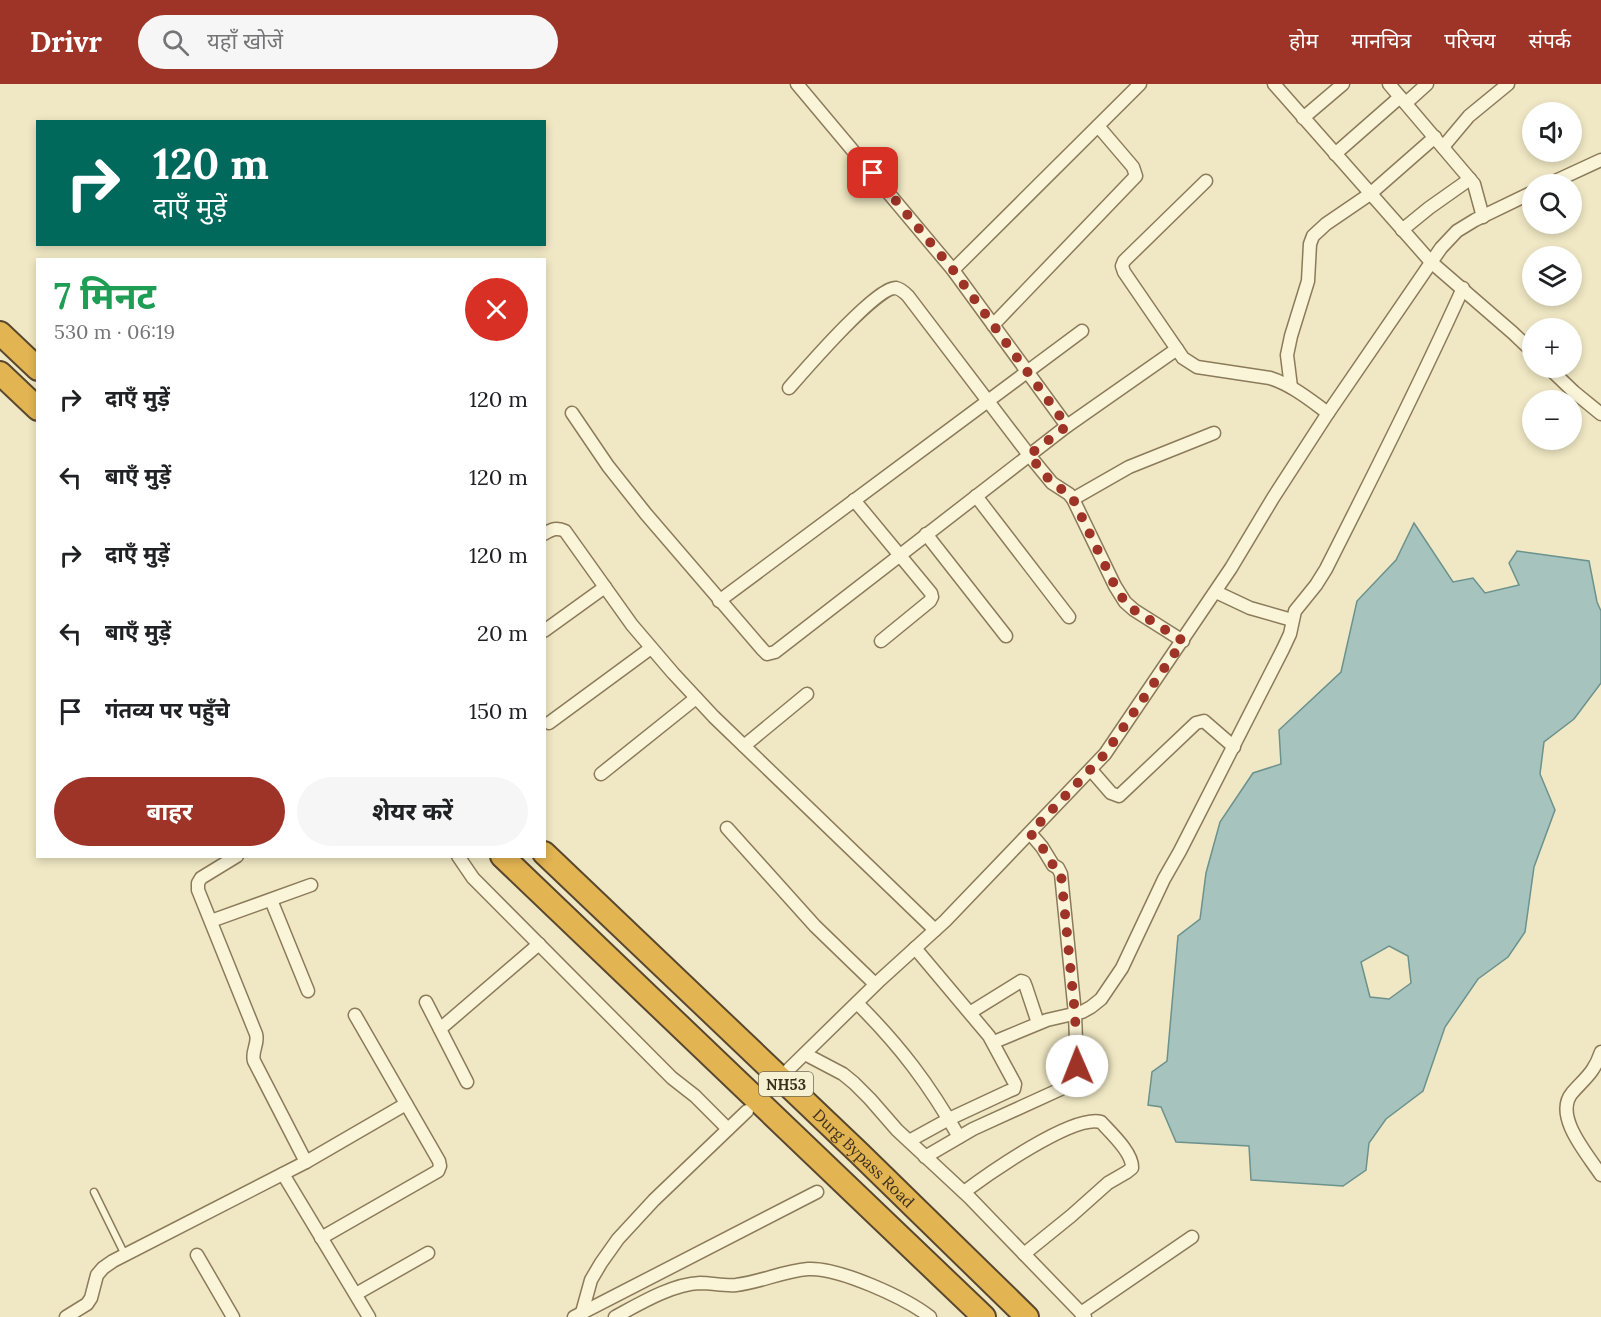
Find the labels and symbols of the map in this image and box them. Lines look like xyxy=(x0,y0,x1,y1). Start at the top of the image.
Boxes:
pin xyxy=(847,147,898,198)
position arrow xyxy=(1045,1034,1109,1098)
road number: NH53 xyxy=(759,1072,813,1096)
street label: Durg Bypass Road xyxy=(809,1104,919,1212)

